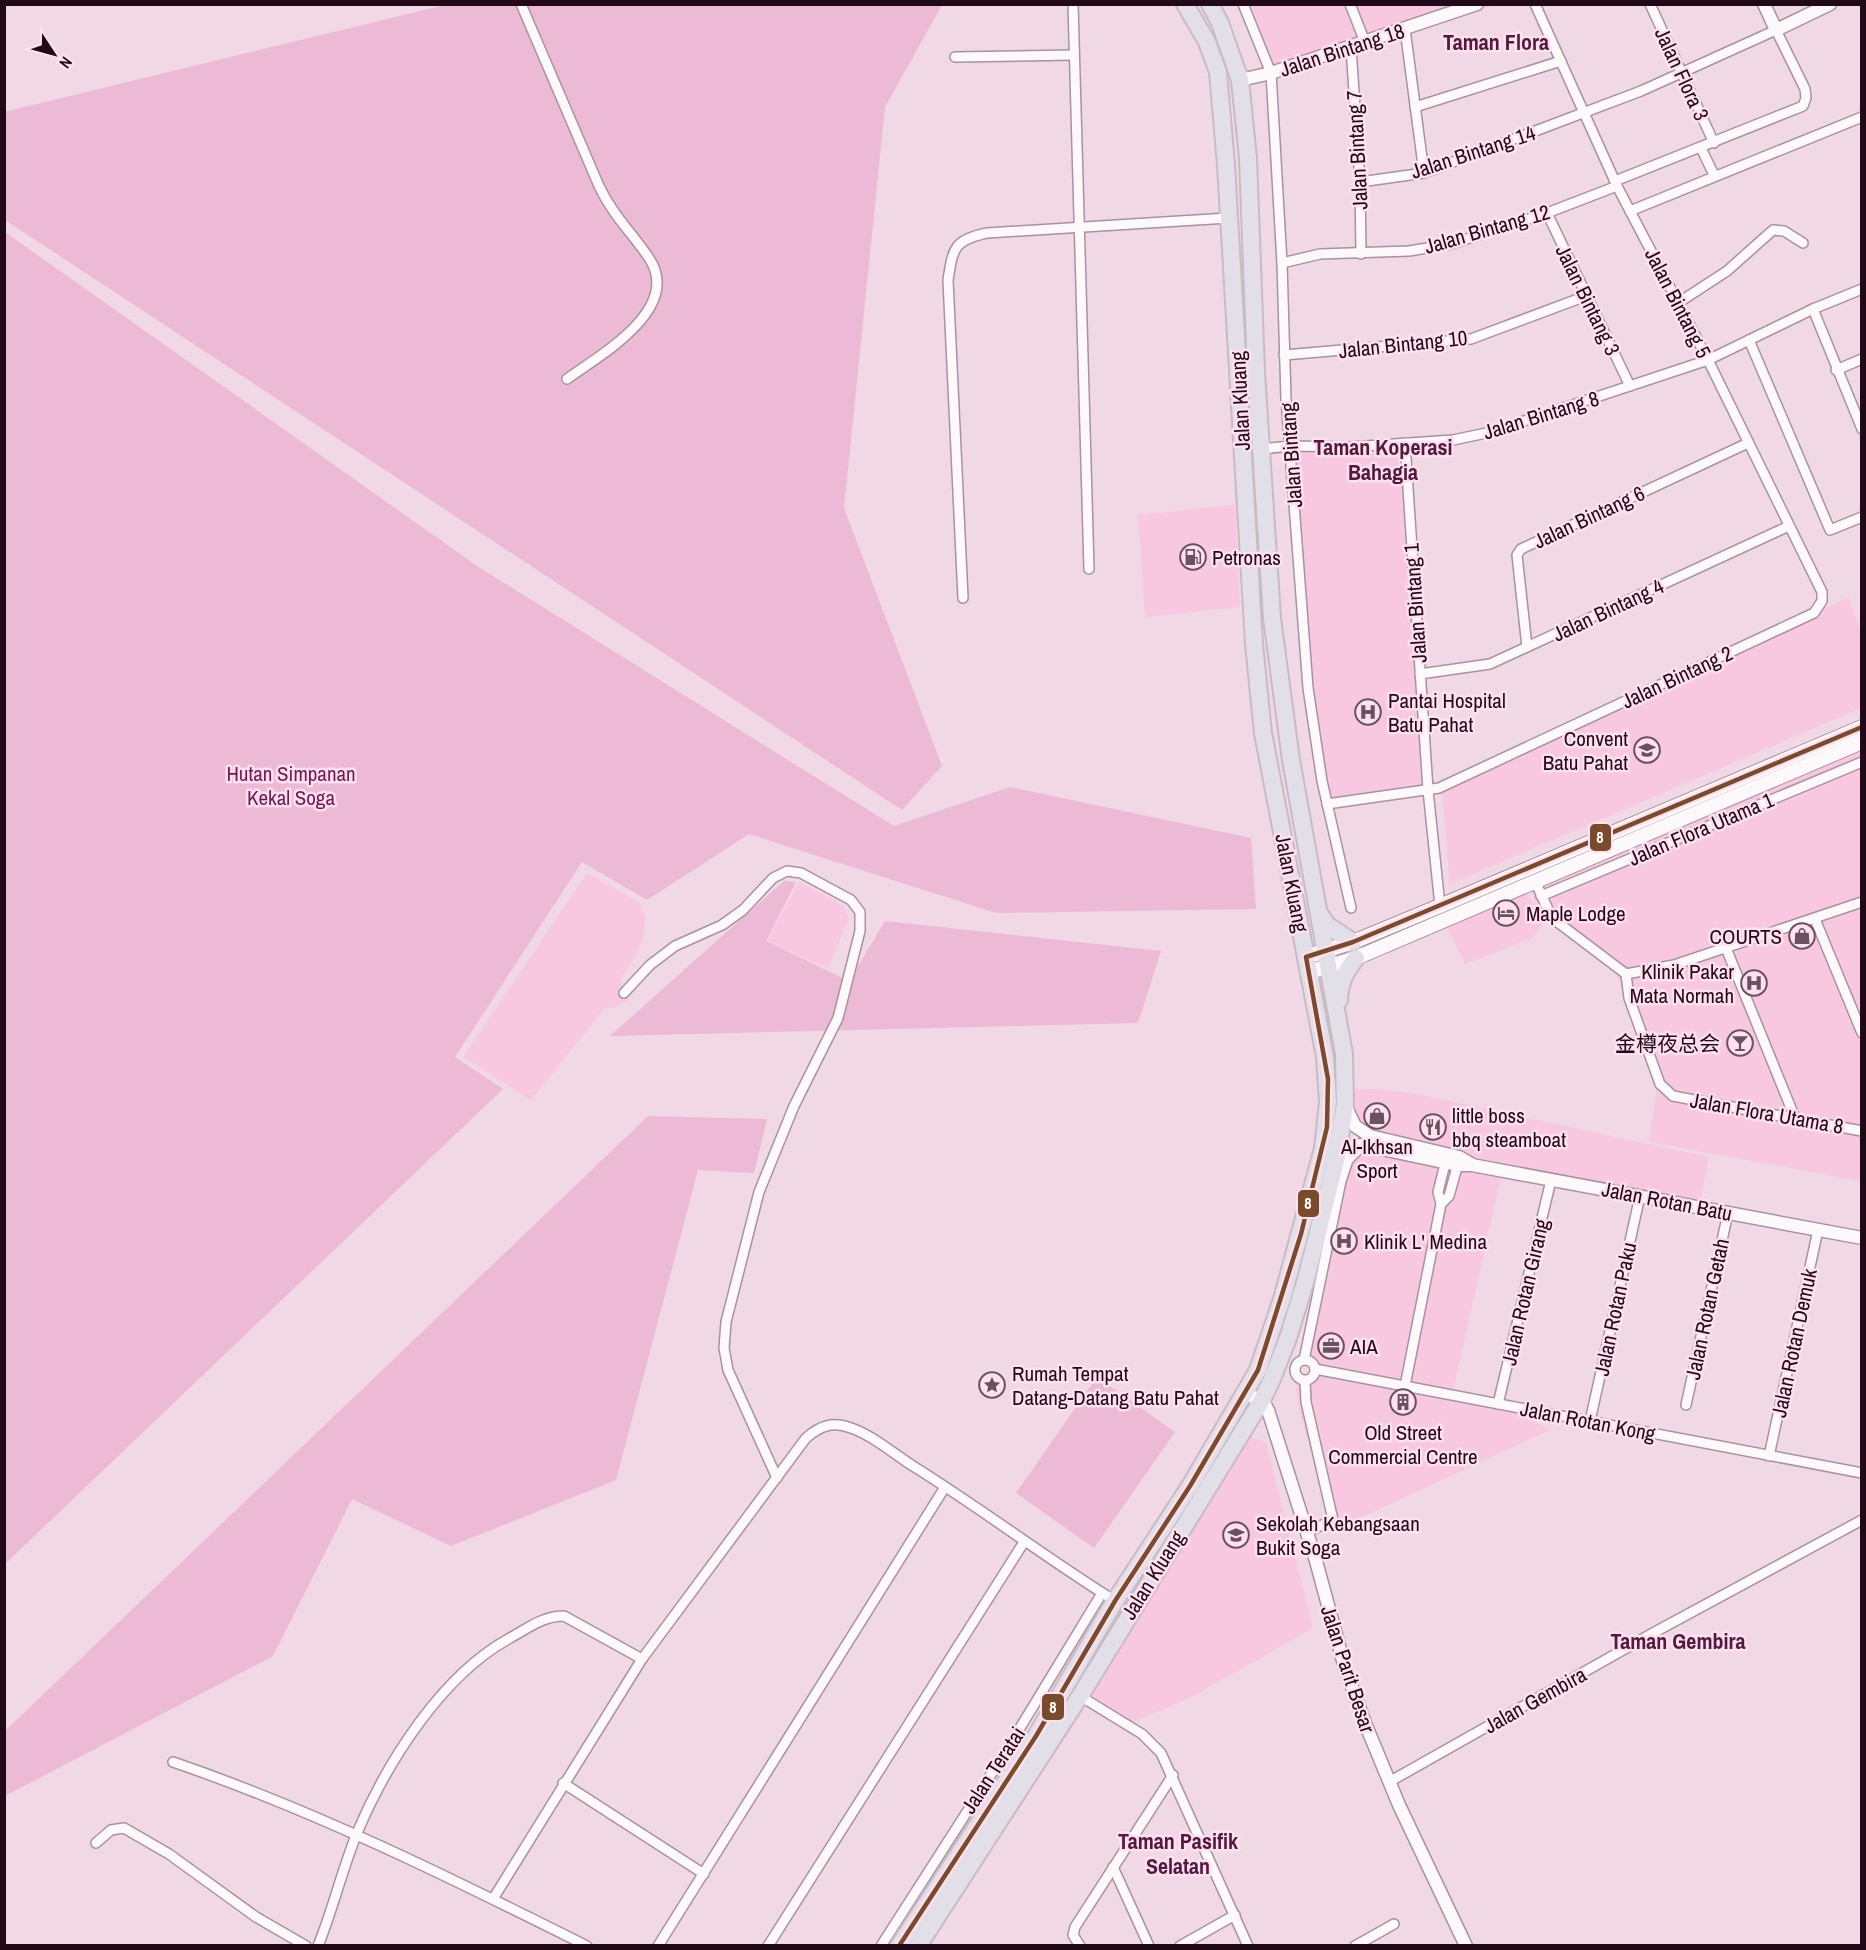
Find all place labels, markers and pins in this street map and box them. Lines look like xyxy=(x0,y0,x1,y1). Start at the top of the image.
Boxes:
fuel station icon: Petronas xyxy=(1178,542,1208,572)
place label: Petronas xyxy=(1212,543,1281,572)
place label: Pantai Hospital Batu Pahat xyxy=(1388,686,1506,739)
hospital icon: Pantai Hospital Batu Pahat xyxy=(1353,697,1383,727)
place label: Convent Batu Pahat xyxy=(1543,724,1628,777)
school or university icon: Convent Batu Pahat xyxy=(1632,735,1662,765)
hotel icon: Maple Lodge xyxy=(1491,898,1521,928)
place label: Maple Lodge xyxy=(1526,899,1626,928)
shop icon: COURTS xyxy=(1787,921,1817,951)
place label: COURTS xyxy=(1710,922,1782,951)
place label: Klinik Pakar Mata Normah xyxy=(1630,957,1734,1010)
hospital icon: Klinik Pakar Mata Normah xyxy=(1739,968,1769,998)
bar icon: 金樽夜总会 xyxy=(1725,1028,1755,1058)
place label: 金樽夜总会 xyxy=(1615,1029,1720,1058)
shop icon: Al-Ikhsan Sport xyxy=(1362,1101,1392,1131)
place label: little boss bbq steamboat xyxy=(1452,1101,1566,1154)
restaurant icon: little boss bbq steamboat xyxy=(1418,1112,1448,1142)
place label: Al-Ikhsan Sport xyxy=(1340,1132,1413,1185)
hospital icon: Klinik L' Medina xyxy=(1329,1226,1359,1256)
place label: Klinik L' Medina xyxy=(1364,1227,1487,1256)
office icon: AIA xyxy=(1316,1331,1346,1361)
place label: AIA xyxy=(1349,1332,1378,1361)
place label: Rumah Tempat Datang-Datang Batu Pahat xyxy=(1012,1359,1219,1412)
place icon: Rumah Tempat Datang-Datang Batu Pahat xyxy=(977,1370,1007,1400)
building icon: Old Street Commercial Centre xyxy=(1388,1387,1418,1417)
place label: Old Street Commercial Centre xyxy=(1328,1418,1478,1471)
place label: Sekolah Kebangsaan Bukit Soga xyxy=(1256,1509,1420,1562)
school or university icon: Sekolah Kebangsaan Bukit Soga xyxy=(1221,1520,1251,1550)

